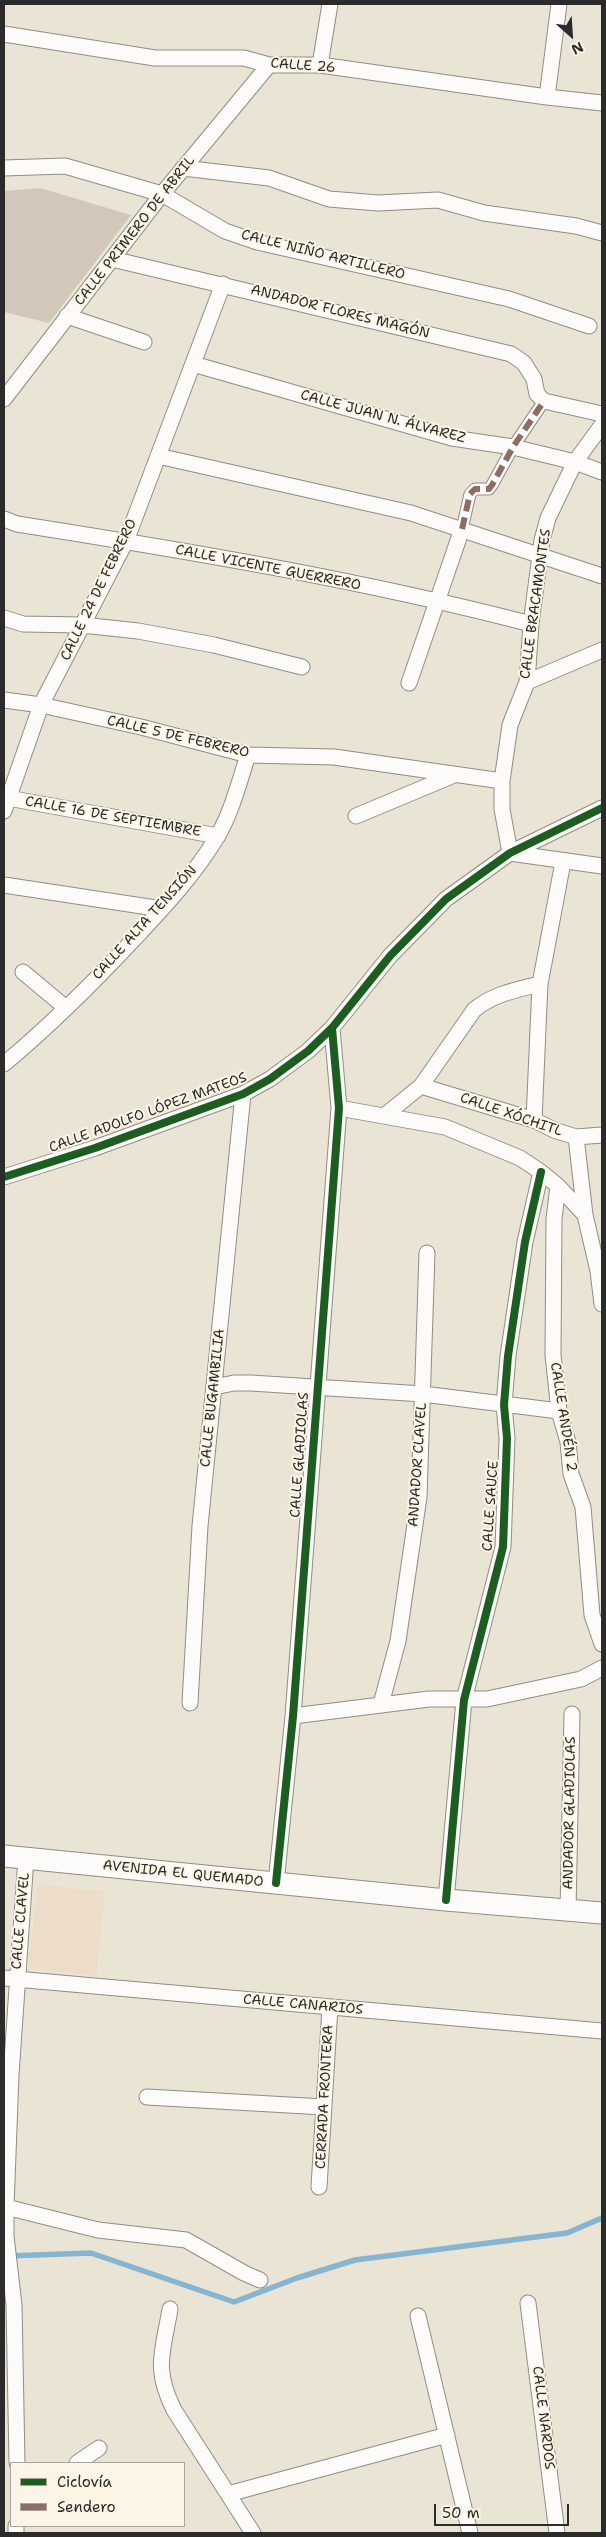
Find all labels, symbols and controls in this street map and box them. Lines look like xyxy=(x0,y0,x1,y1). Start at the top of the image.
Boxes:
north arrow xyxy=(546,10,596,60)
text: N xyxy=(569,38,587,59)
street label: CALLE 26 xyxy=(270,55,336,77)
street label: CALLE PRIMERO DE ABRIL xyxy=(71,153,199,309)
street label: CALLE NIÑO ARTILLERO xyxy=(239,226,407,284)
street label: ANDADOR FLORES MAGÓN xyxy=(249,282,431,342)
street label: CALLE JUAN N. ÁLVAREZ xyxy=(299,387,467,447)
street label: CALLE 24 DE FEBRERO xyxy=(57,516,141,664)
street label: CALLE BRACAMONTES xyxy=(517,528,555,680)
street label: CALLE VICENTE GUERRERO xyxy=(174,542,362,594)
street label: CALLE 5 DE FEBRERO xyxy=(105,712,251,762)
street label: CALLE 16 DE SEPTIEMBRE xyxy=(24,793,202,841)
street label: CALLE ALTA TENSIÓN xyxy=(89,862,201,984)
street label: CALLE ADOLFO LÓPEZ MATEOS xyxy=(47,1069,249,1157)
street label: CALLE XÓCHITL xyxy=(458,1090,564,1140)
street label: CALLE BUGAMBILIA xyxy=(197,1328,229,1468)
street label: CALLE ANDÉN 2 xyxy=(546,1361,580,1473)
street label: CALLE GLADIOLAS xyxy=(287,1392,313,1518)
street label: ANDADOR CLAVEL xyxy=(405,1402,431,1528)
street label: CALLE SAUCE xyxy=(479,1460,503,1552)
street label: ANDADOR GLADIOLAS xyxy=(560,1736,580,1890)
street label: AVENIDA EL QUEMADO xyxy=(102,1857,264,1891)
street label: CALLE CLAVEL xyxy=(8,1872,34,1970)
street label: CALLE CANARIOS xyxy=(242,1991,364,2019)
street label: CERRADA FRONTERA xyxy=(313,2024,337,2170)
street label: CALLE NARDOS xyxy=(528,2365,558,2471)
legend xyxy=(10,2462,185,2527)
text: Ciclovía xyxy=(57,2472,112,2492)
scale bar xyxy=(436,2494,571,2526)
text: Sendero xyxy=(57,2497,116,2517)
text: 50 m xyxy=(442,2503,480,2523)

